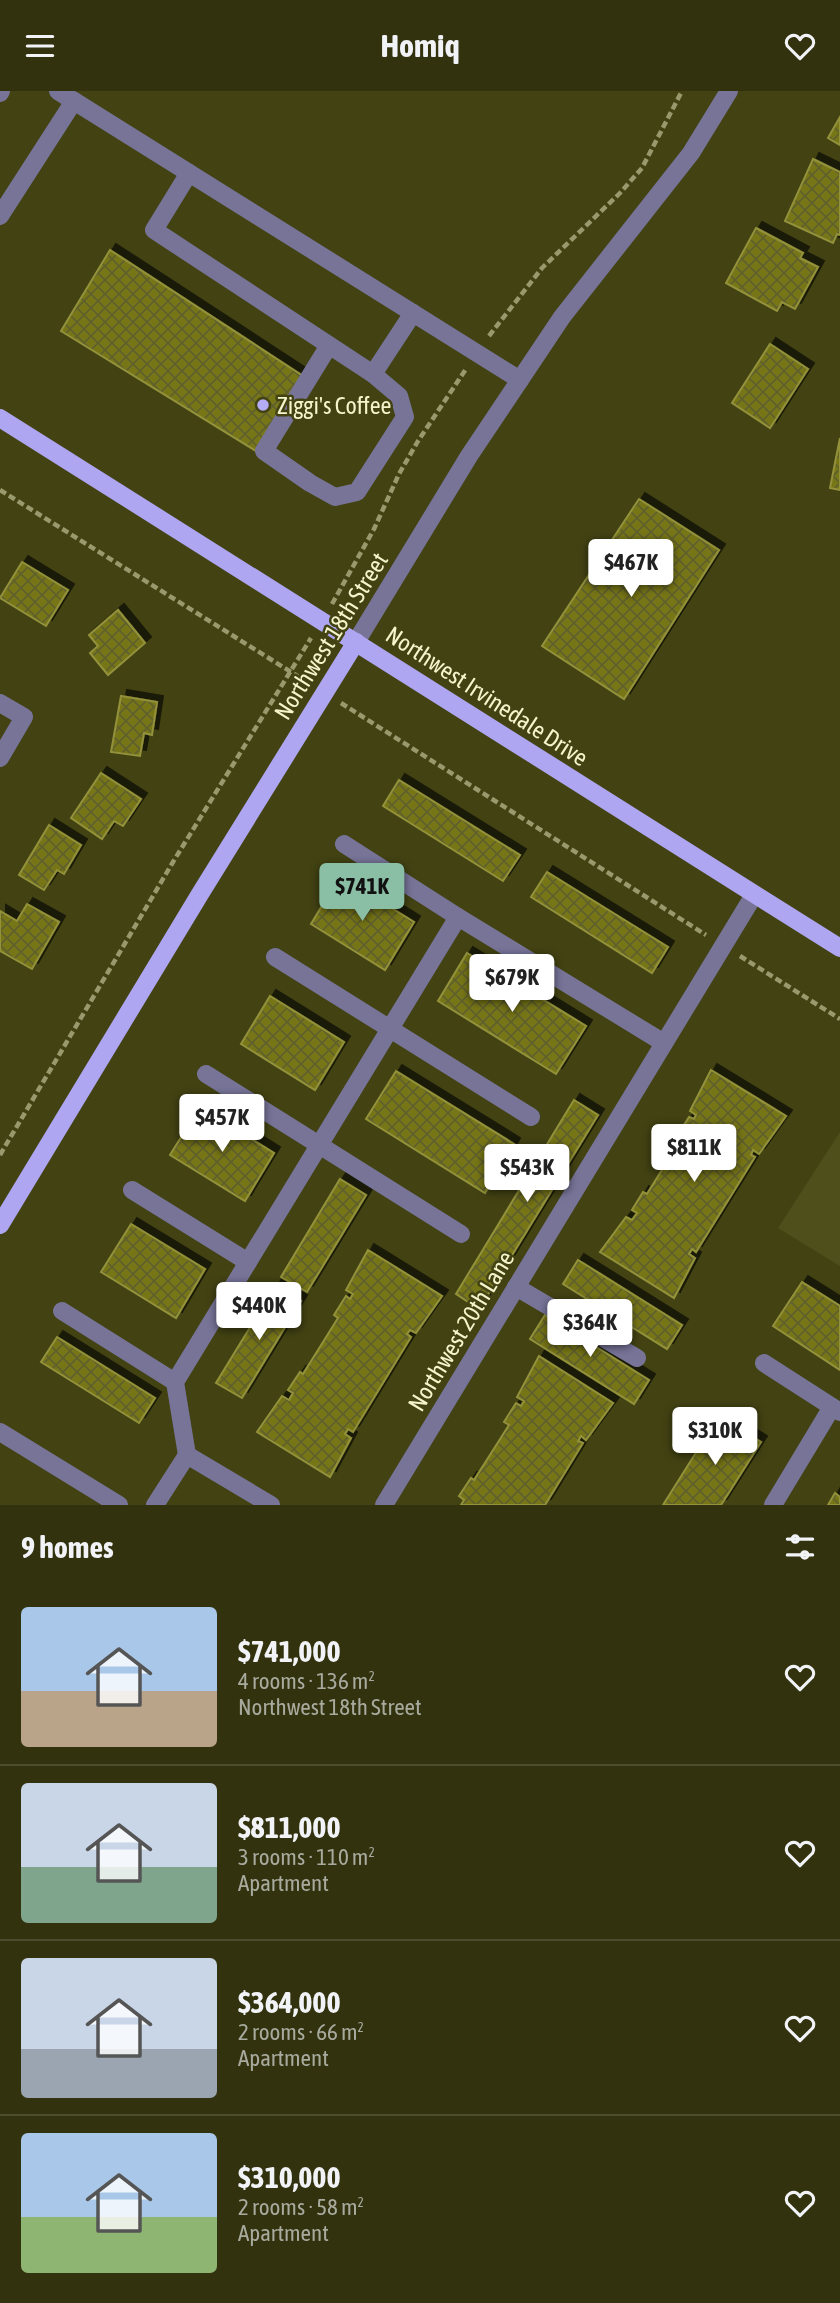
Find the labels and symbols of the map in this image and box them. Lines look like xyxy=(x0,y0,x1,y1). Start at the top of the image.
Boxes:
place label: Ziggi's Coffee xyxy=(277,392,391,419)
marker: Ziggi's Coffee xyxy=(255,397,271,413)
pin: $467K xyxy=(582,539,680,599)
street label: Northwest 18th Street xyxy=(269,548,393,724)
street label: Northwest Irvinedale Drive xyxy=(381,621,593,771)
pin: $741K xyxy=(313,863,411,923)
pin: $679K xyxy=(463,955,561,1014)
pin: $457K xyxy=(173,1095,271,1154)
pin: $811K xyxy=(645,1125,743,1184)
pin: $543K xyxy=(478,1145,576,1204)
street label: Northwest 20th Lane xyxy=(403,1246,519,1416)
pin: $440K xyxy=(210,1283,308,1342)
pin: $364K xyxy=(541,1299,639,1359)
pin: $310K xyxy=(666,1407,764,1467)

